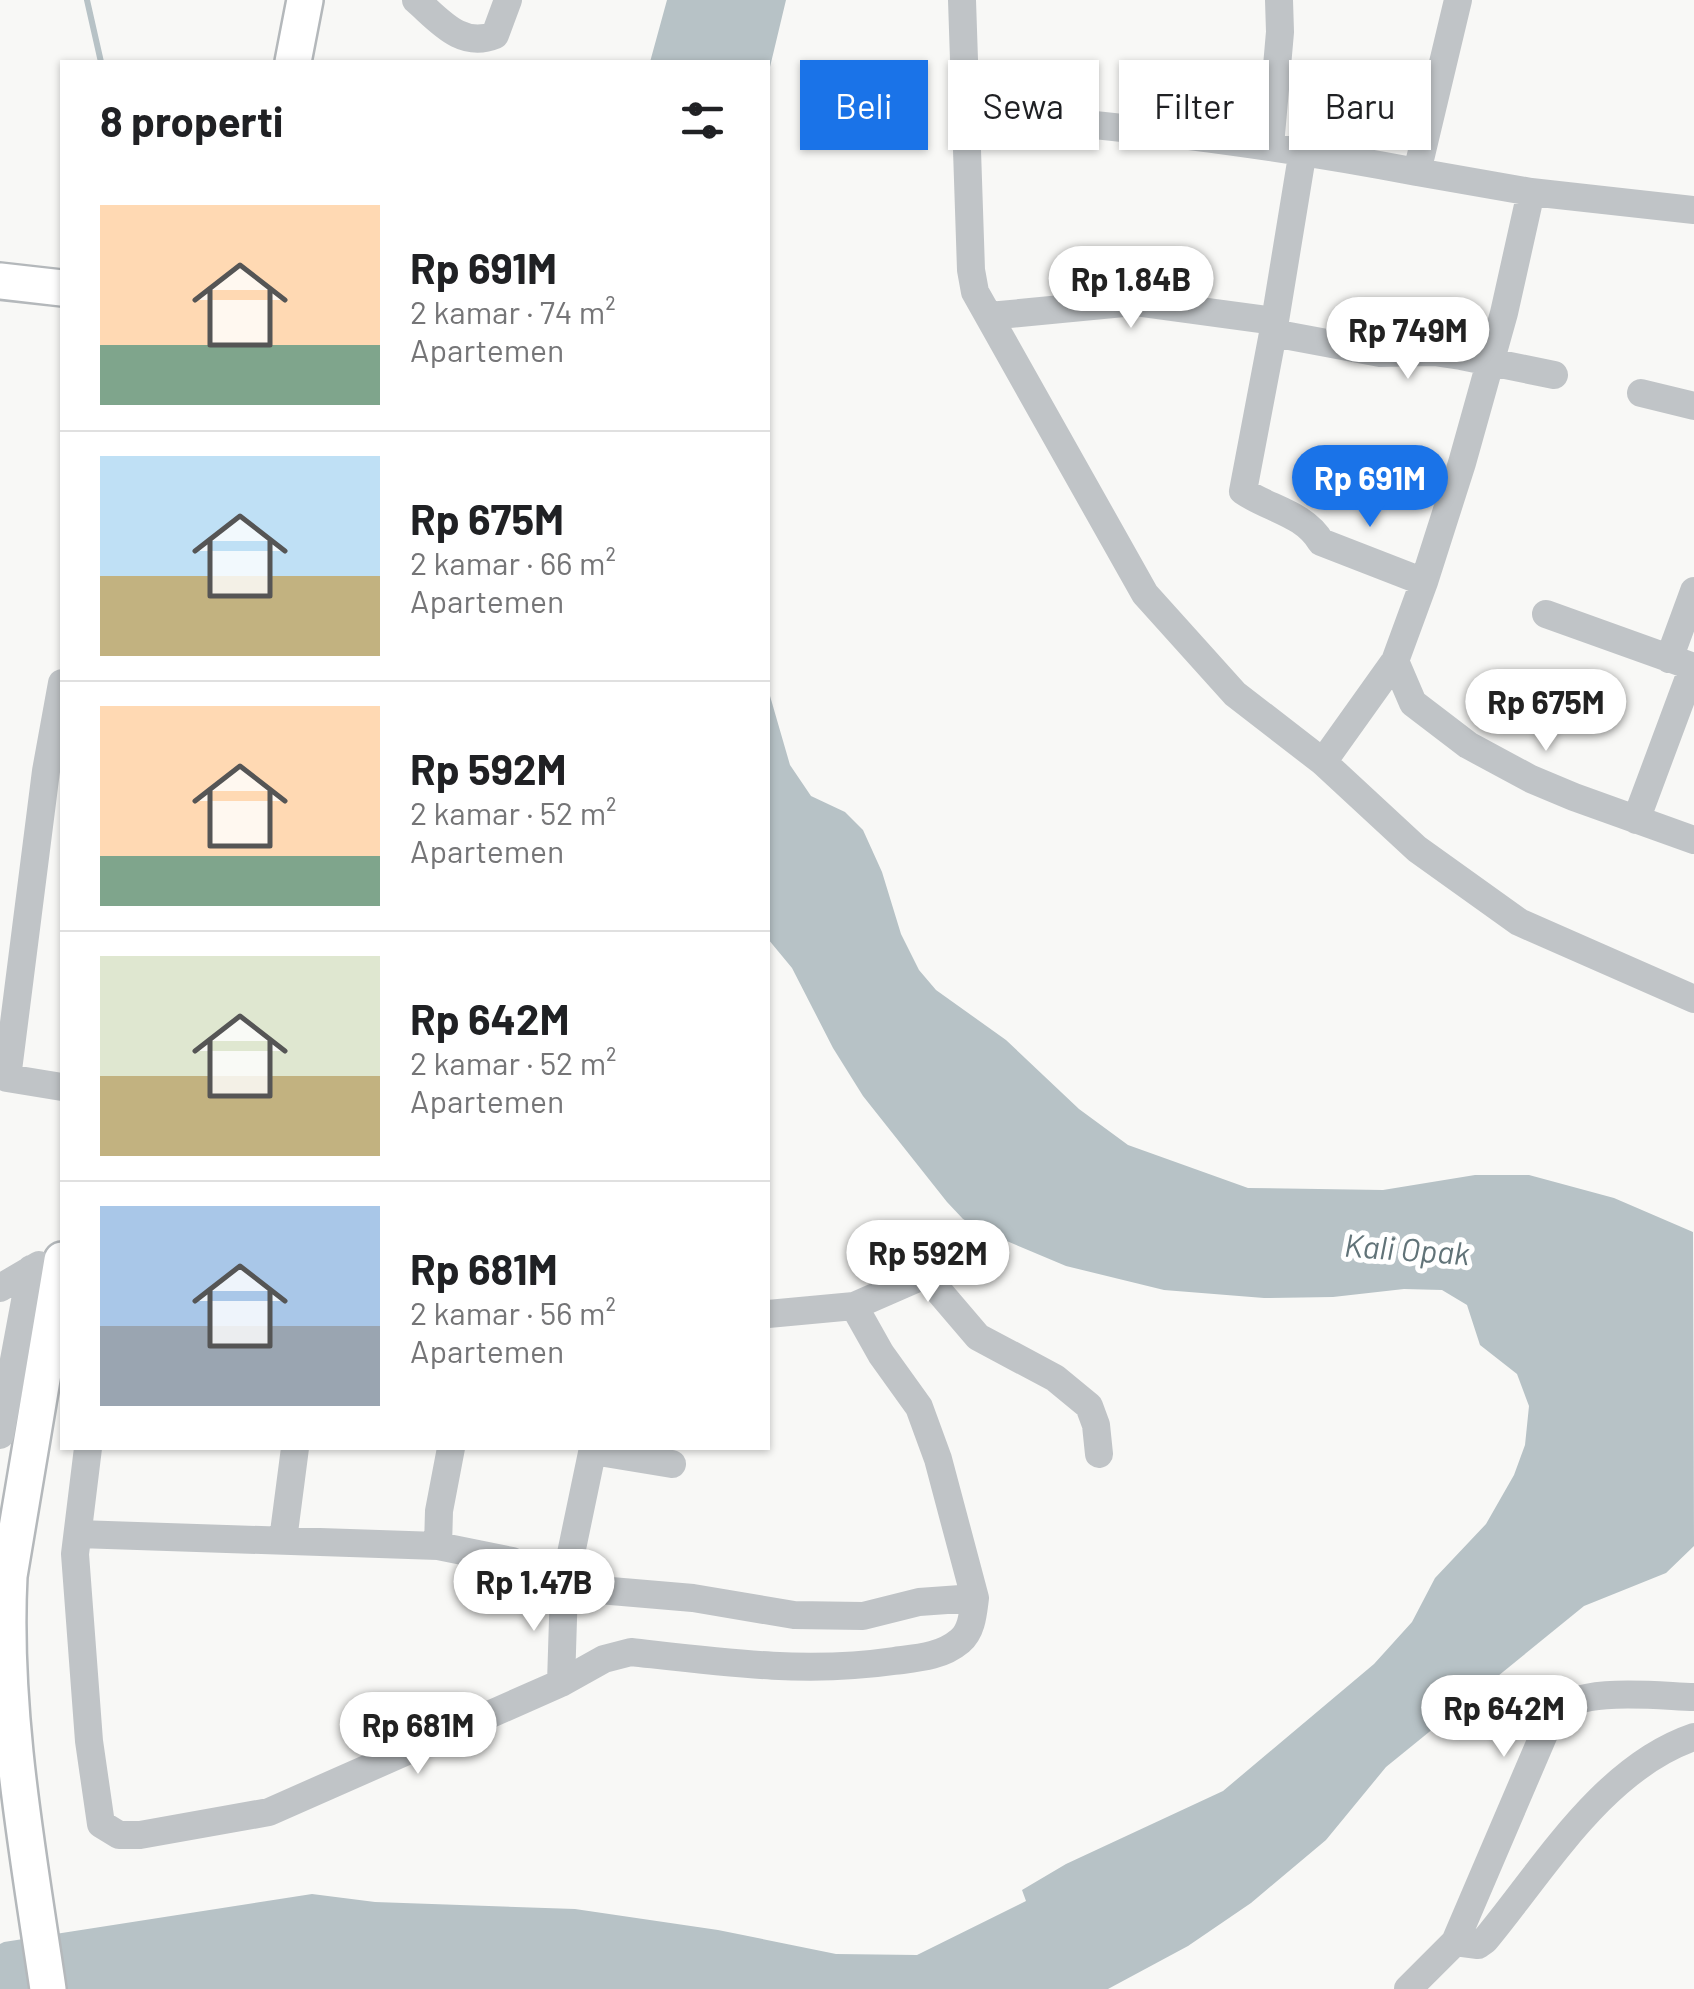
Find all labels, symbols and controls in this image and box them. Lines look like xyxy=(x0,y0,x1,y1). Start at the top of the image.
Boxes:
chip: Beli xyxy=(800,60,928,150)
chip: Sewa xyxy=(948,60,1099,150)
chip: Filter xyxy=(1119,60,1269,150)
chip: Baru xyxy=(1289,60,1431,150)
icon: filters xyxy=(675,93,730,148)
text: 8 properti xyxy=(100,95,284,145)
text: Rp 691M xyxy=(410,242,557,292)
icon: home xyxy=(180,245,300,365)
pin: Rp 1.84B xyxy=(1028,246,1234,331)
text: Rp 1.84B xyxy=(1071,259,1191,297)
text: 2 kamar · 74 m² xyxy=(410,292,616,330)
pin: Rp 749M xyxy=(1316,297,1500,382)
text: Rp 749M xyxy=(1348,310,1468,348)
text: Apartemen xyxy=(410,330,564,368)
pin: Rp 691M xyxy=(1278,445,1462,530)
text: Rp 691M xyxy=(1314,458,1426,496)
text: Rp 675M xyxy=(410,493,564,543)
icon: home xyxy=(180,496,300,616)
text: 2 kamar · 66 m² xyxy=(410,543,616,581)
text: Apartemen xyxy=(410,581,564,619)
pin: Rp 675M xyxy=(1454,669,1638,754)
text: Rp 675M xyxy=(1487,682,1605,720)
text: Rp 592M xyxy=(410,743,567,793)
icon: home xyxy=(180,746,300,866)
text: 2 kamar · 52 m² xyxy=(410,793,617,831)
text: Apartemen xyxy=(410,831,564,869)
text: Rp 642M xyxy=(410,993,570,1043)
icon: home xyxy=(180,996,300,1116)
text: 2 kamar · 52 m² xyxy=(410,1043,617,1081)
text: Apartemen xyxy=(410,1081,564,1119)
pin: Rp 592M xyxy=(836,1220,1020,1305)
water label: Kali Opak xyxy=(1343,1225,1471,1271)
text: Rp 592M xyxy=(868,1233,988,1271)
text: Rp 681M xyxy=(410,1243,558,1293)
icon: home xyxy=(180,1246,300,1366)
text: 2 kamar · 56 m² xyxy=(410,1293,616,1331)
text: Apartemen xyxy=(410,1331,564,1369)
pin: Rp 1.47B xyxy=(431,1549,637,1634)
text: Rp 1.47B xyxy=(476,1562,592,1600)
pin: Rp 642M xyxy=(1412,1675,1596,1760)
text: Rp 642M xyxy=(1443,1688,1565,1726)
pin: Rp 681M xyxy=(326,1692,510,1777)
text: Rp 681M xyxy=(362,1705,474,1743)

